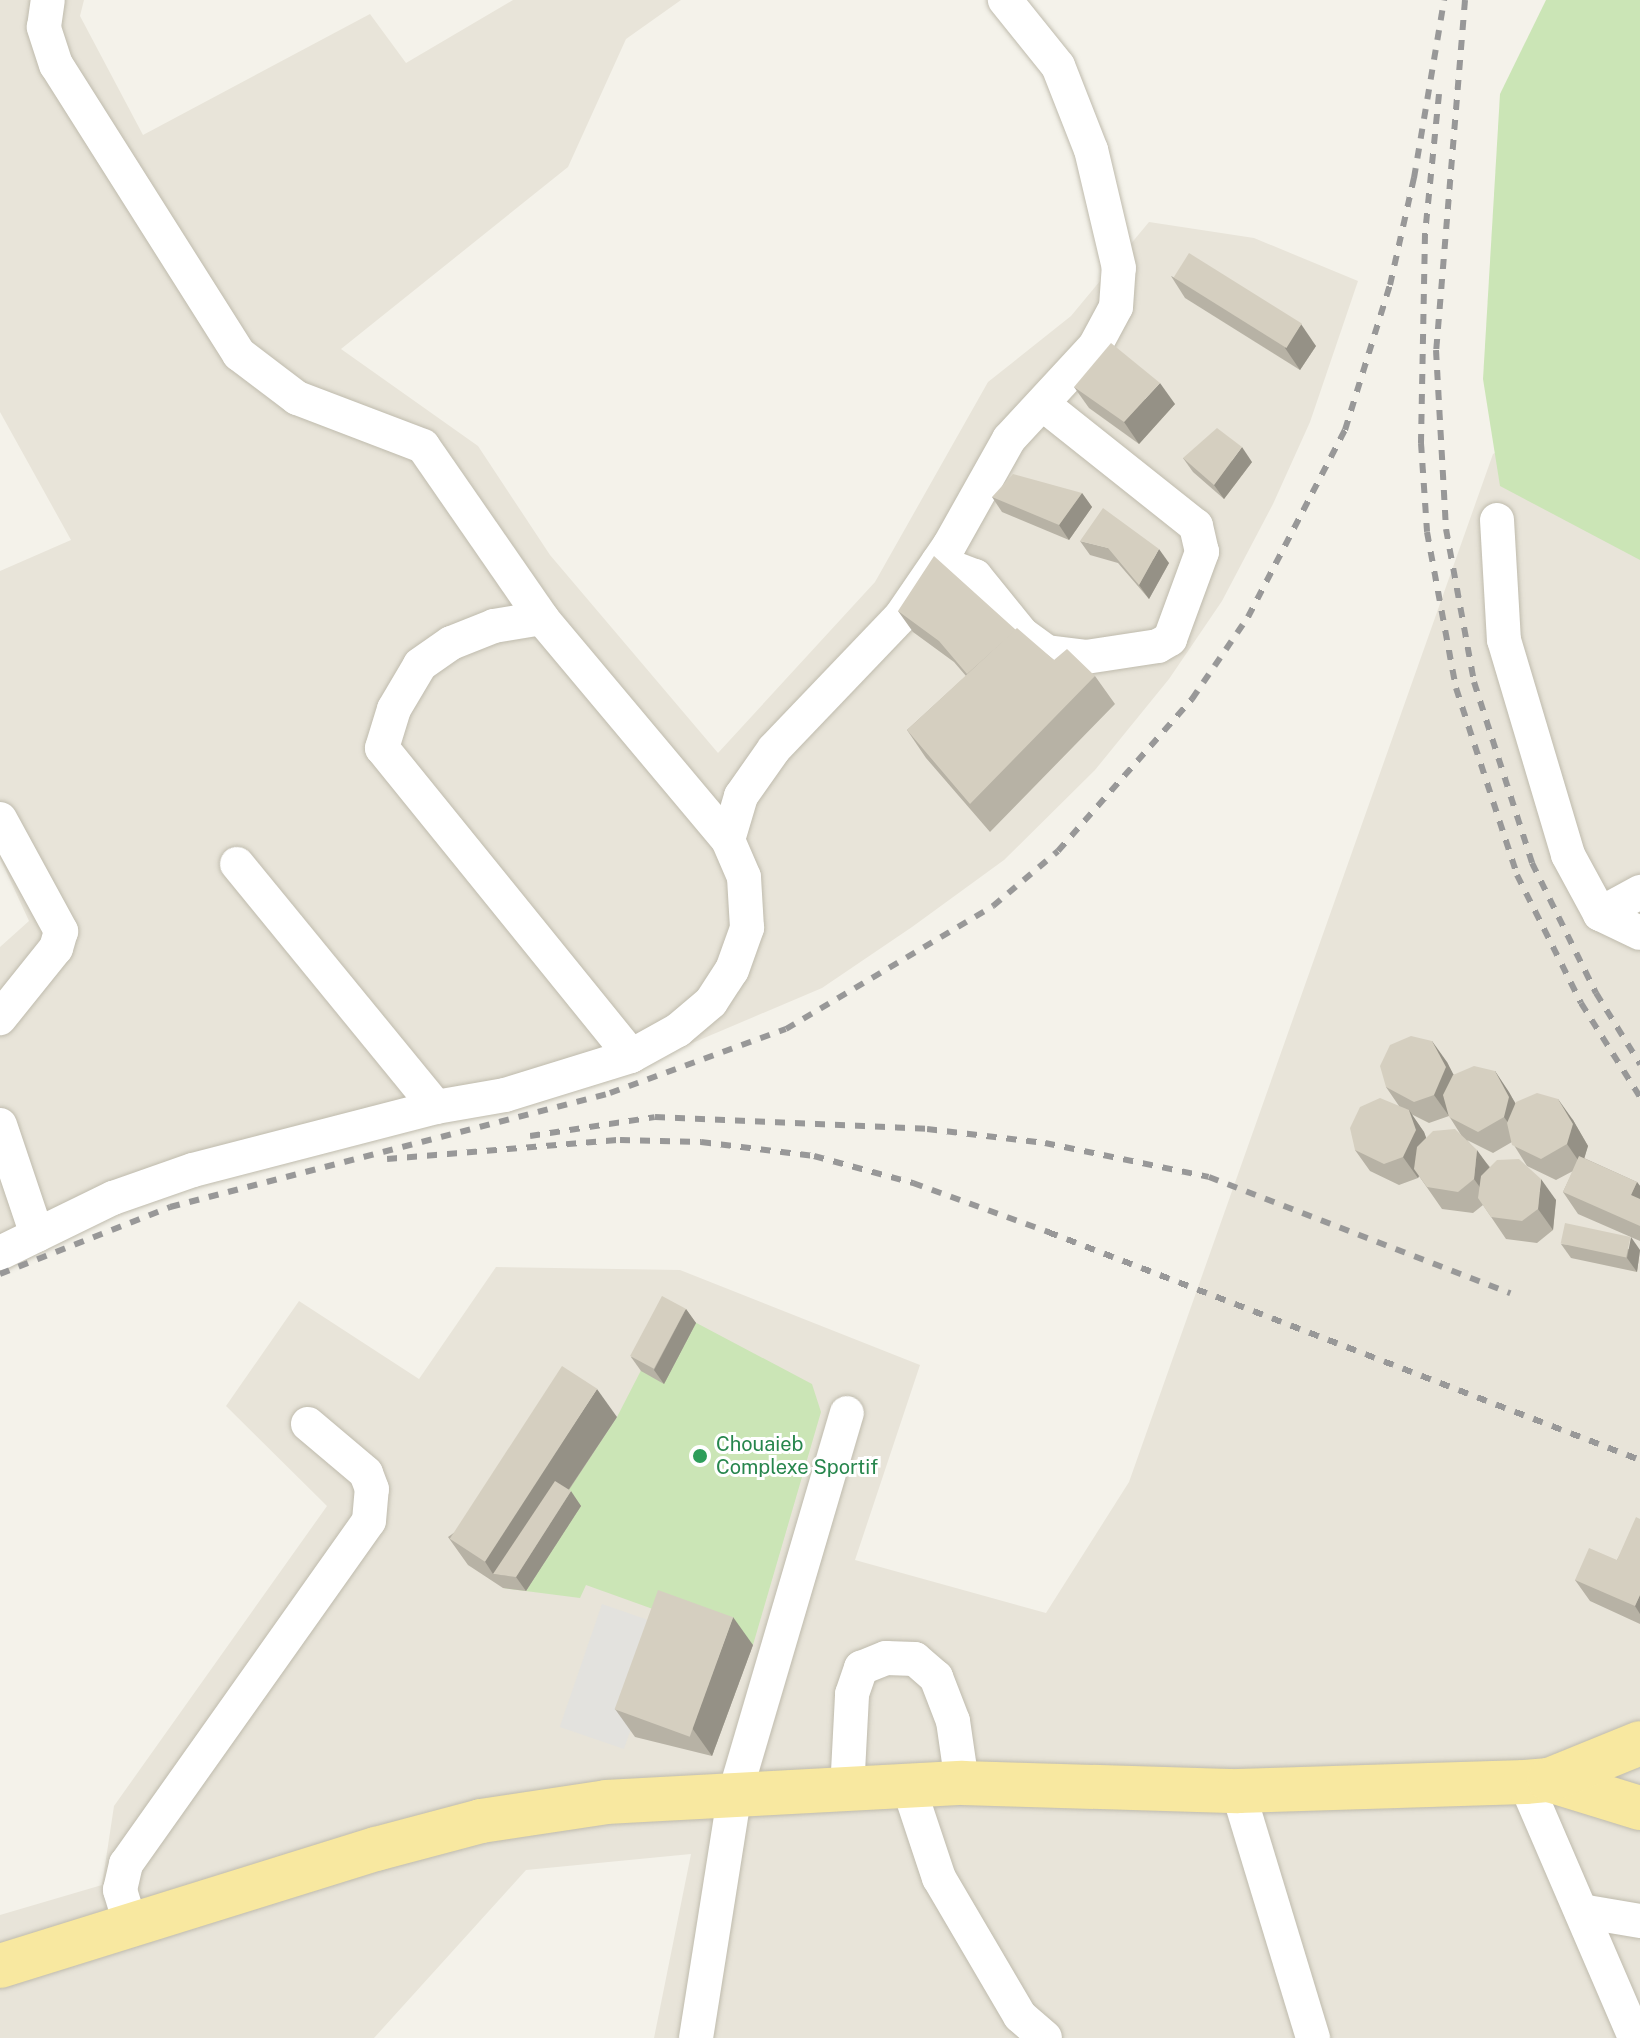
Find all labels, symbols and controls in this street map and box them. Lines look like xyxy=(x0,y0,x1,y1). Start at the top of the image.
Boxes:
place label: Chouaieb Complexe Sportif xyxy=(716,1432,878,1479)
marker: Chouaieb Complexe Sportif xyxy=(691,1447,709,1465)

